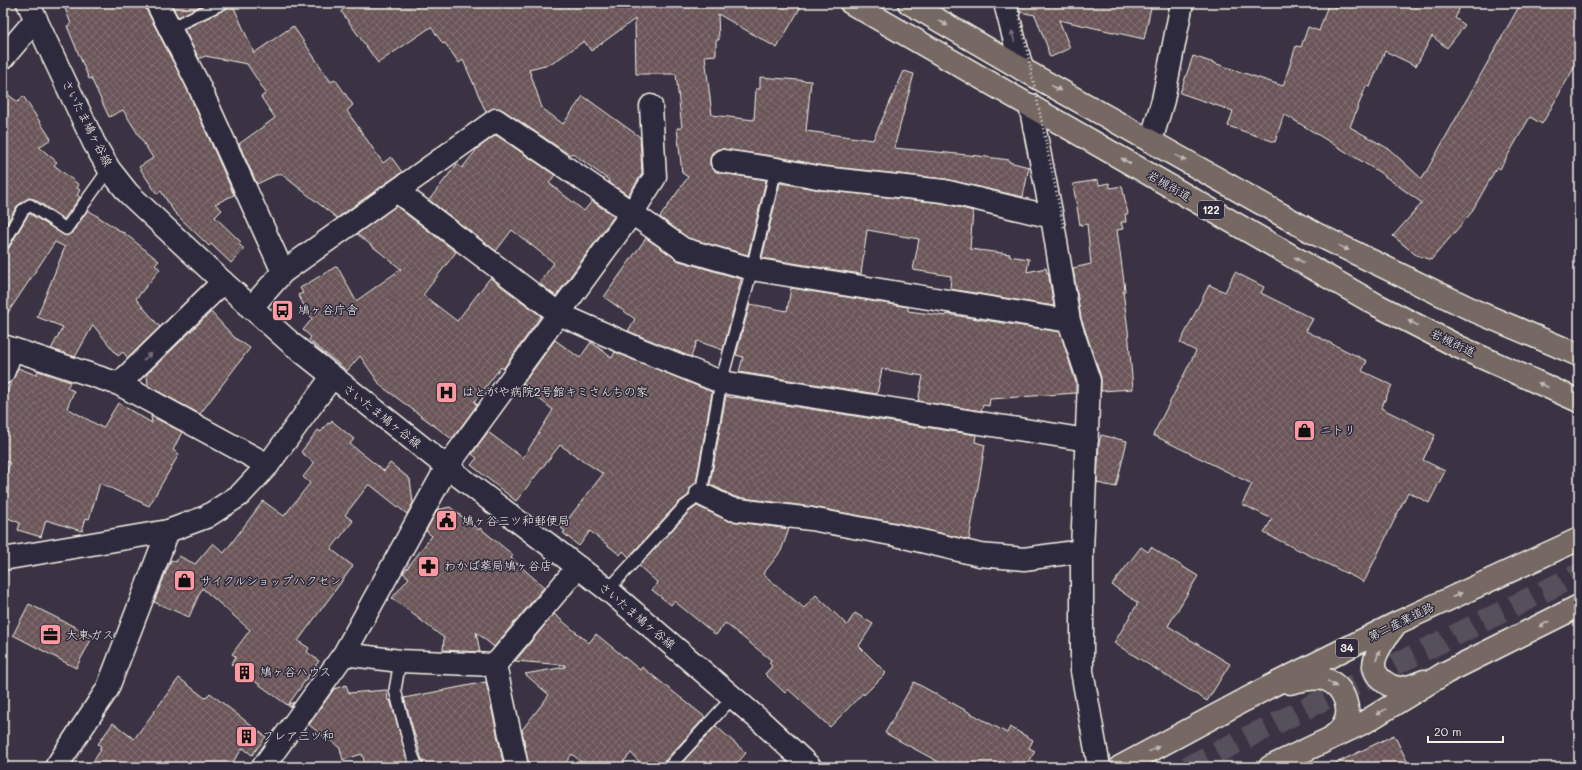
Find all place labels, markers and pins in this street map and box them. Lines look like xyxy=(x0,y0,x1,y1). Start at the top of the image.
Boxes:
bus stop icon: 鳩ヶ谷庁舎 xyxy=(269,297,295,323)
place label: 鳩ヶ谷庁舎 xyxy=(298,301,358,317)
hospital icon: はとがや病院2号館キミさんちの家 xyxy=(434,379,460,405)
place label: はとがや病院2号館キミさんちの家 xyxy=(462,383,648,399)
shop icon: ニトリ xyxy=(1292,417,1318,443)
place label: ニトリ xyxy=(1320,421,1356,437)
public building icon: 鳩ヶ谷三ツ和郵便局 xyxy=(433,508,459,534)
place label: 鳩ヶ谷三ツ和郵便局 xyxy=(462,512,570,528)
pharmacy icon: わかば薬局鳩ヶ谷店 xyxy=(415,553,441,579)
place label: わかば薬局鳩ヶ谷店 xyxy=(444,557,552,573)
shop icon: サイクルショップハクセン xyxy=(172,568,198,594)
place label: サイクルショップハクセン xyxy=(200,572,342,588)
office icon: 大東ガス xyxy=(38,622,64,648)
place label: 大東ガス xyxy=(66,626,114,642)
building icon: 鳩ヶ谷ハウス xyxy=(231,659,257,685)
place label: 鳩ヶ谷ハウス xyxy=(260,663,331,679)
building icon: フレア三ツ和 xyxy=(233,723,259,749)
place label: フレア三ツ和 xyxy=(262,727,334,743)

